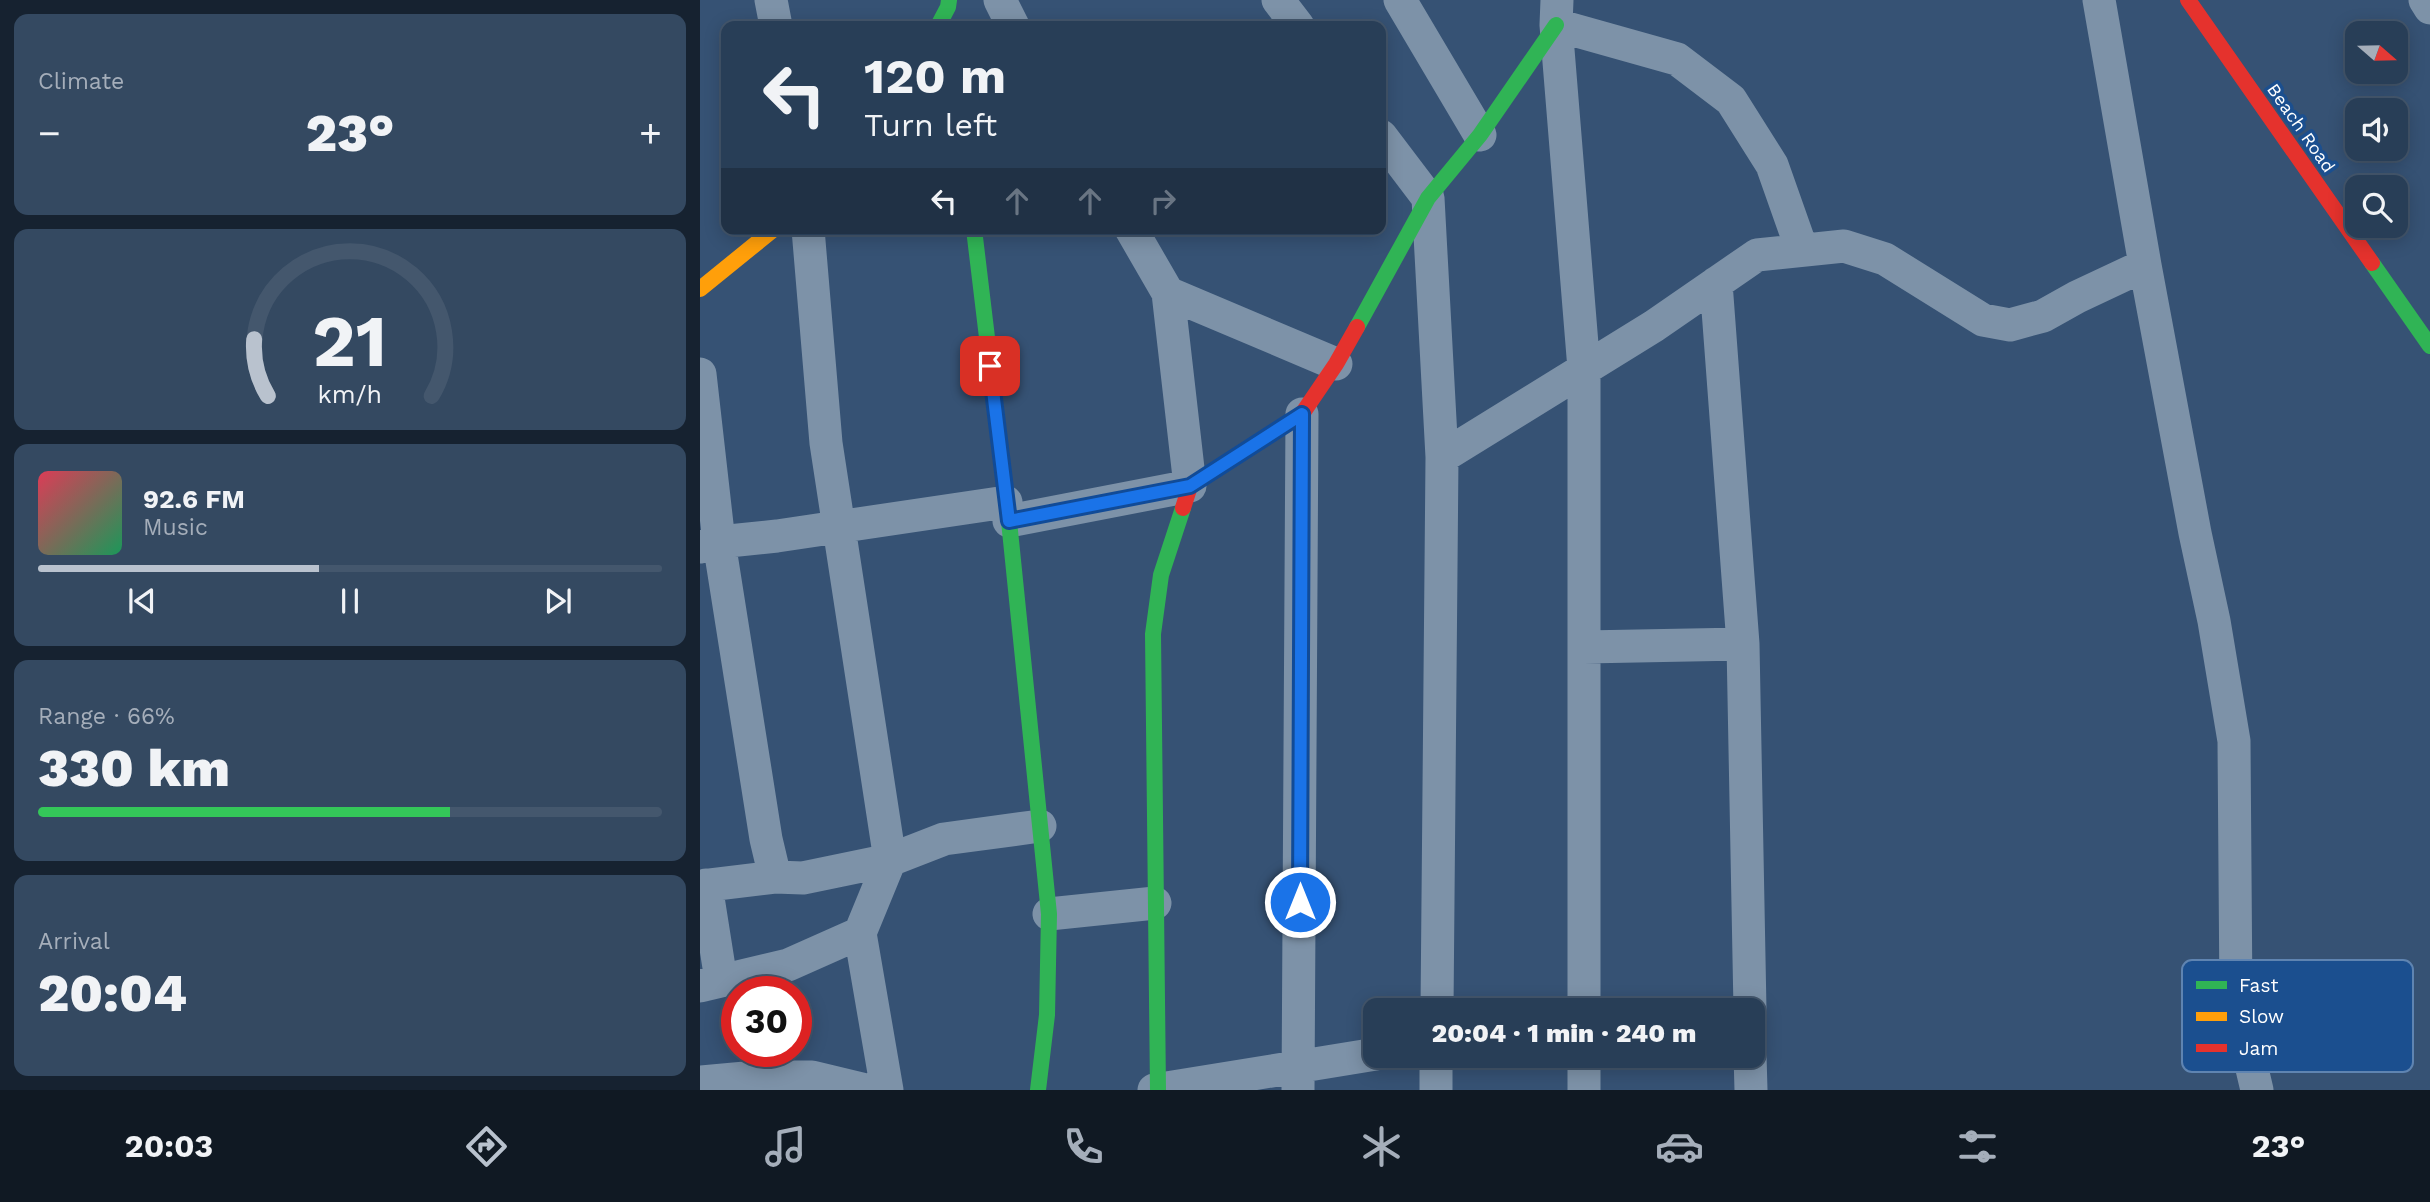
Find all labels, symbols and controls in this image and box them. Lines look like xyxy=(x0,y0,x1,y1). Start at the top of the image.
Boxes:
north arrow xyxy=(2345,21,2408,84)
map controls xyxy=(2345,21,2408,238)
text: 120 m xyxy=(864,47,1006,105)
icon: left xyxy=(749,49,840,140)
text: Climate xyxy=(38,68,124,95)
street label: Beach Road xyxy=(2263,79,2340,176)
button: sound xyxy=(2345,98,2408,161)
text: 23° xyxy=(306,103,394,164)
text: Turn left xyxy=(864,106,997,144)
text: − xyxy=(38,111,61,155)
text: + xyxy=(639,111,662,155)
button: search xyxy=(2345,175,2408,238)
icon: left xyxy=(925,182,963,220)
icon: ahead xyxy=(998,182,1036,220)
icon: ahead xyxy=(1071,182,1109,220)
icon: right xyxy=(1144,182,1182,220)
text: 21 xyxy=(313,298,387,384)
pin xyxy=(960,336,1020,396)
icon: arrive xyxy=(971,347,1009,385)
text: km/h xyxy=(318,380,382,409)
text: 92.6 FM xyxy=(143,484,245,514)
text: Music xyxy=(143,514,208,541)
icon: previous xyxy=(123,582,161,620)
icon: pause xyxy=(331,582,369,620)
icon: next xyxy=(539,582,577,620)
text: Range · 66% xyxy=(38,703,175,730)
text: 330 km xyxy=(38,738,230,799)
position arrow xyxy=(1263,865,1337,939)
text: Arrival xyxy=(38,928,110,955)
legend xyxy=(2182,960,2413,1072)
text: 20:04 xyxy=(38,963,187,1024)
text: Fast xyxy=(2239,974,2278,997)
speed limit sign: 30 xyxy=(721,976,812,1067)
text: Slow xyxy=(2239,1005,2284,1028)
text: 20:04 · 1 min · 240 m xyxy=(1432,1018,1696,1048)
text: Jam xyxy=(2239,1037,2278,1060)
icon: directions xyxy=(462,1122,511,1171)
icon: music xyxy=(761,1122,810,1171)
icon: phone xyxy=(1059,1122,1108,1171)
icon: climate xyxy=(1357,1122,1406,1171)
icon: car xyxy=(1655,1122,1704,1171)
icon: filters xyxy=(1953,1122,2002,1171)
text: 20:03 xyxy=(125,1127,213,1165)
text: 23° xyxy=(2251,1127,2305,1165)

